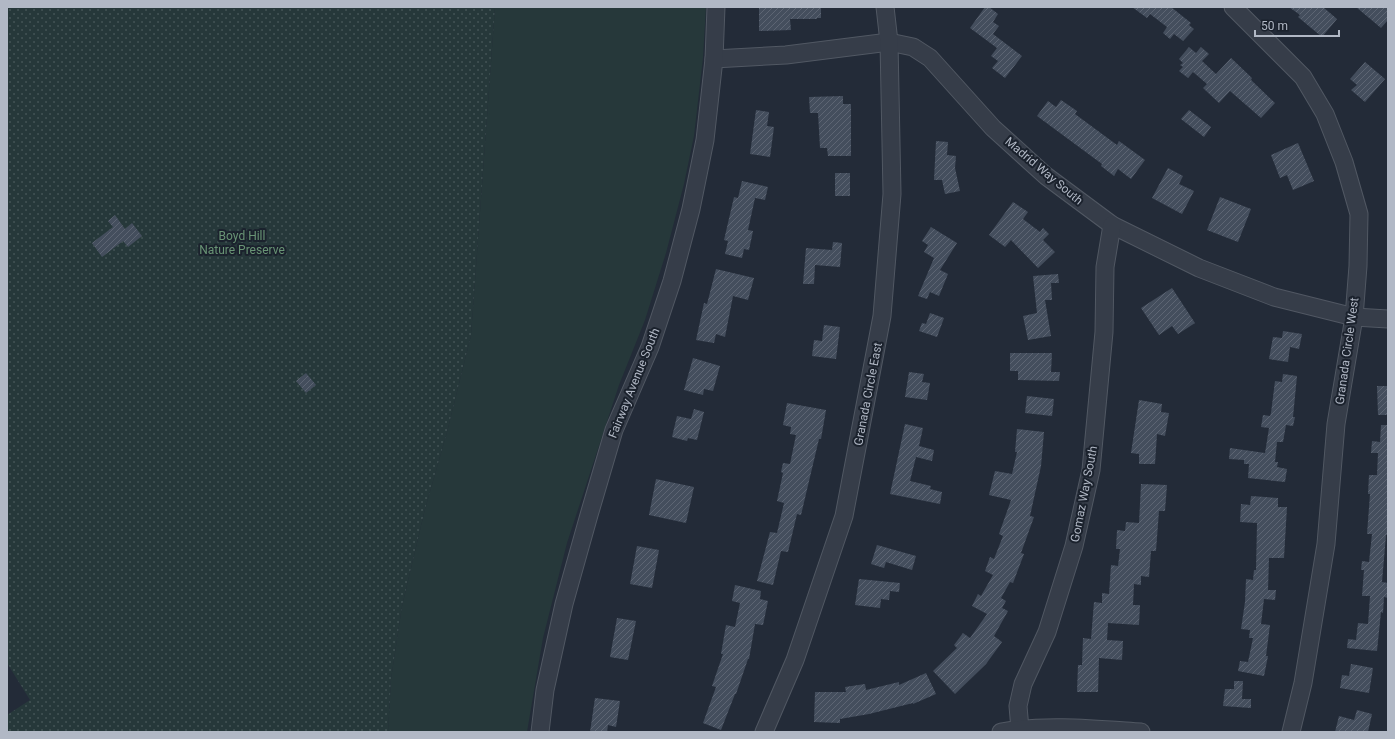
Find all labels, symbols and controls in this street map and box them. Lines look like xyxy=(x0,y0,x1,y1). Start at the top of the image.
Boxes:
scale bar xyxy=(1255,12,1339,38)
text: 50 m xyxy=(1261,19,1288,33)
street label: Madrid Way South xyxy=(1002,134,1086,208)
park label: Boyd Hill Nature Preserve xyxy=(199,229,285,257)
street label: Granada Circle West xyxy=(1333,296,1361,406)
street label: Fairway Avenue South xyxy=(606,326,662,440)
street label: Granada Circle East xyxy=(851,341,885,447)
street label: Gomaz Way South xyxy=(1068,445,1100,543)

